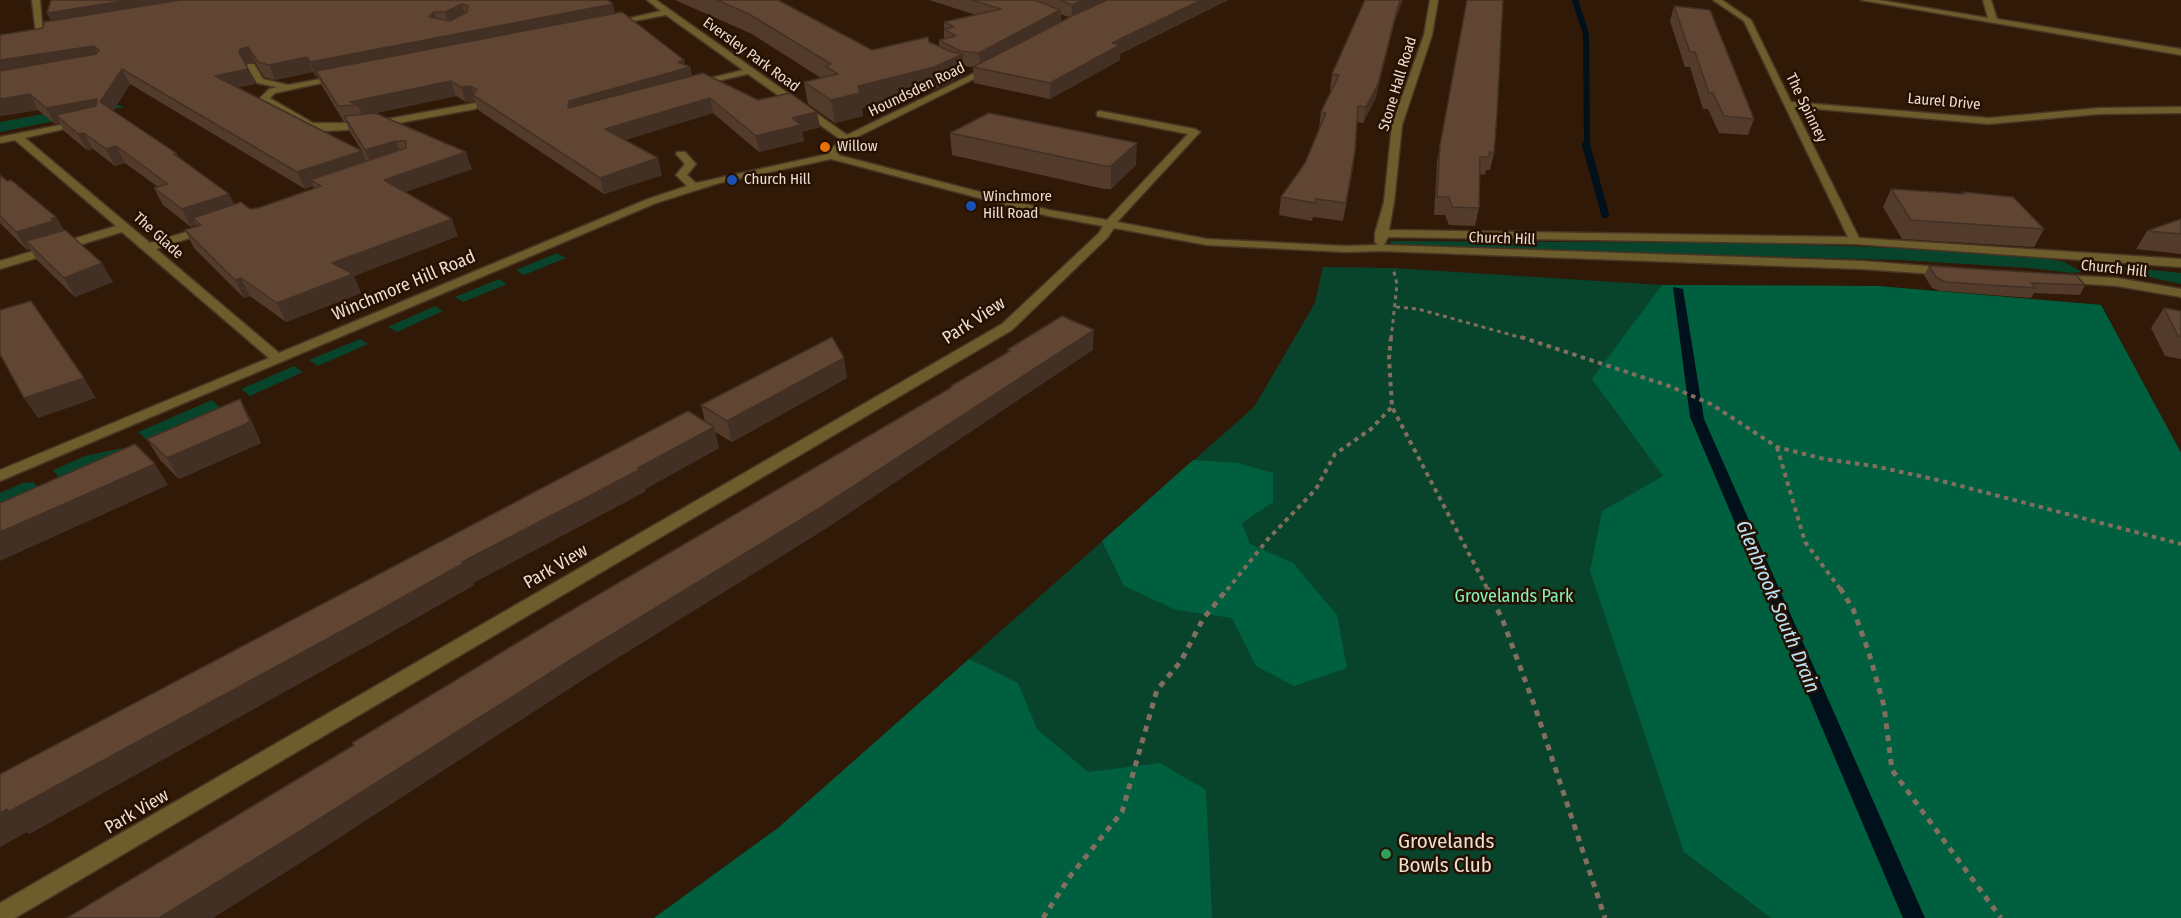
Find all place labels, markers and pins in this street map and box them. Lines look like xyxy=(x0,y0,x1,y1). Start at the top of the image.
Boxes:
place label: Willow xyxy=(837,138,878,156)
marker: Willow xyxy=(818,140,832,154)
place label: Church Hill xyxy=(744,171,811,189)
marker: Church Hill xyxy=(725,173,739,187)
place label: Winchmore Hill Road xyxy=(983,188,1052,223)
marker: Winchmore Hill Road xyxy=(964,199,978,213)
place label: Grovelands Bowls Club xyxy=(1398,829,1494,879)
marker: Grovelands Bowls Club xyxy=(1379,847,1393,861)

